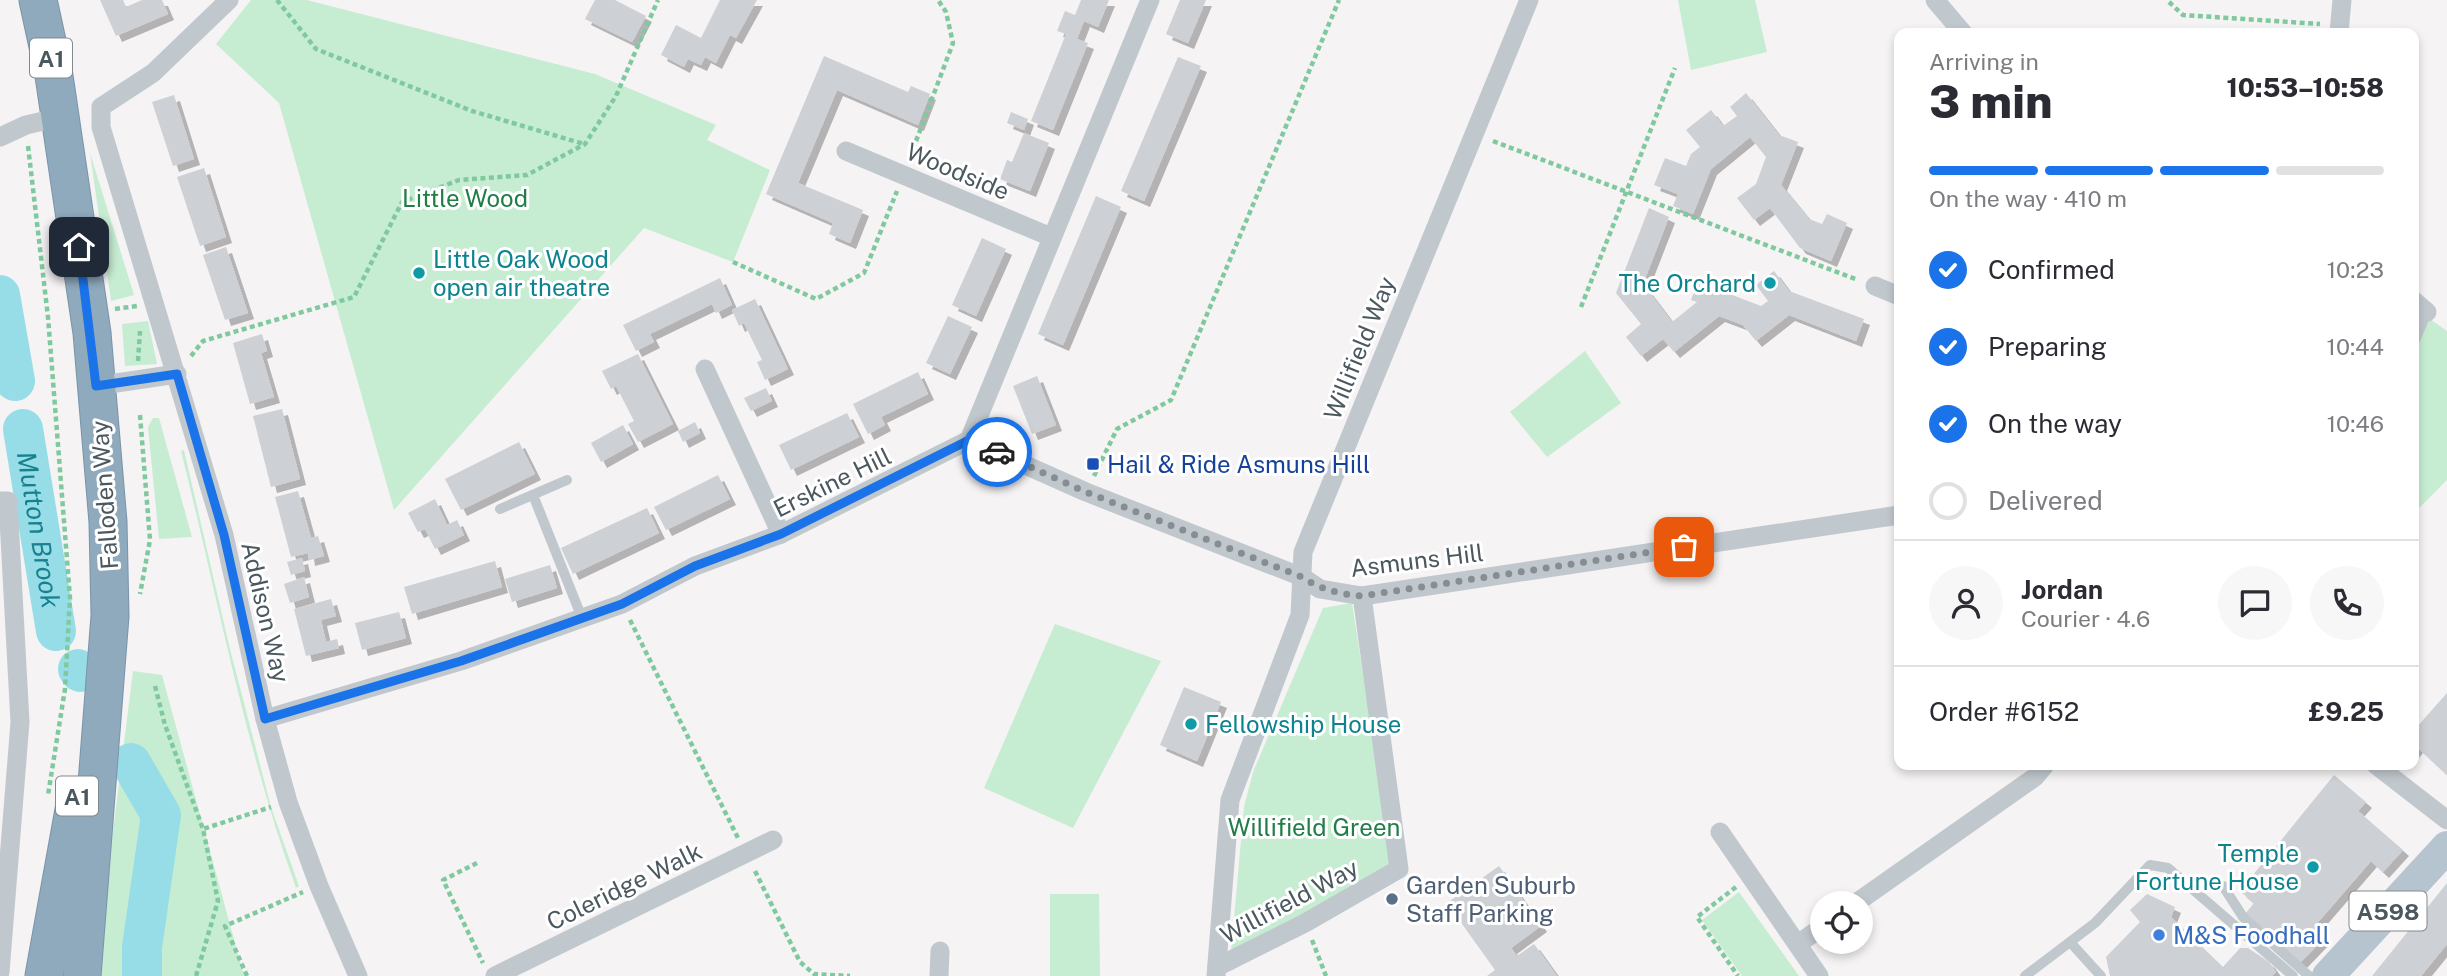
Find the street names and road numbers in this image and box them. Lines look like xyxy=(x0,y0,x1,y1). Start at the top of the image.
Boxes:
road number: A1 xyxy=(30,39,72,78)
street label: Woodside xyxy=(902,137,1014,205)
street label: Willifield Way xyxy=(1318,272,1400,424)
street label: Falloden Way xyxy=(85,420,123,570)
street label: Erskine Hill xyxy=(769,441,895,523)
street label: Asmuns Hill xyxy=(1349,538,1485,582)
street label: Addison Way xyxy=(236,539,296,685)
road number: A1 xyxy=(56,776,98,816)
street label: Coleridge Walk xyxy=(542,836,706,936)
street label: Willifield Way xyxy=(1215,853,1363,949)
road number: A598 xyxy=(2350,891,2426,930)

